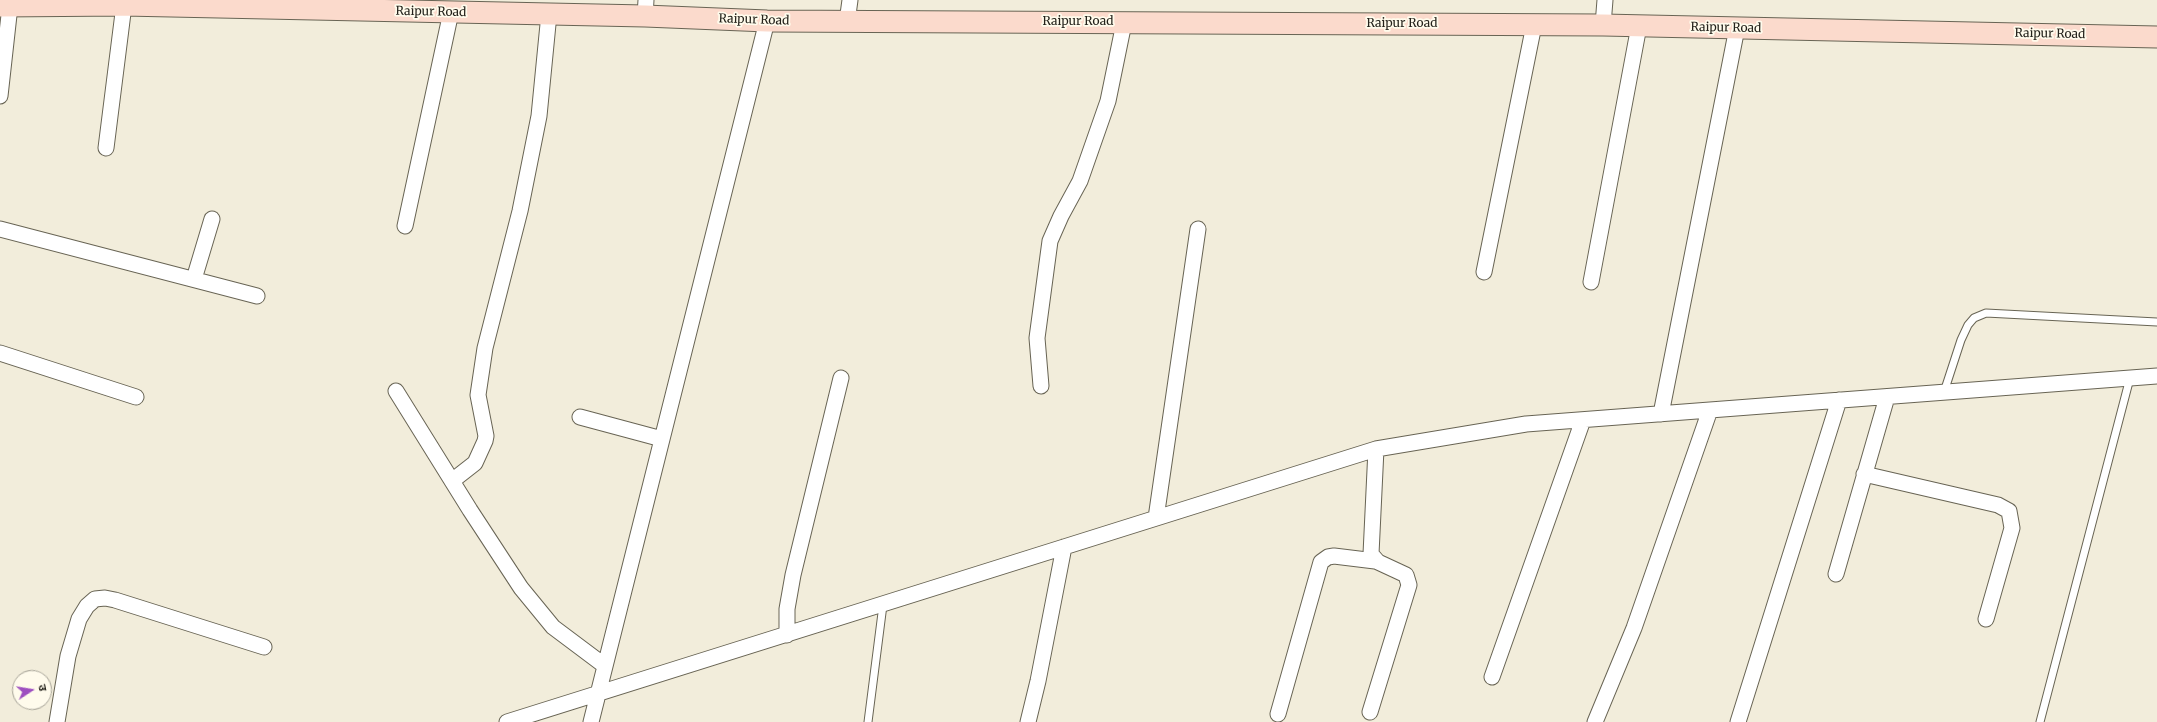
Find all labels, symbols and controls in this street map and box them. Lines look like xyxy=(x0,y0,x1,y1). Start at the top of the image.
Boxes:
street label: Raipur Road xyxy=(395,4,467,20)
street label: Raipur Road xyxy=(718,12,790,28)
street label: Raipur Road xyxy=(1043,15,1113,29)
street label: Raipur Road xyxy=(1367,17,1437,31)
street label: Raipur Road xyxy=(1690,20,1762,36)
street label: Raipur Road xyxy=(2014,26,2086,42)
north arrow xyxy=(12,670,52,710)
text: उ xyxy=(35,683,50,692)

